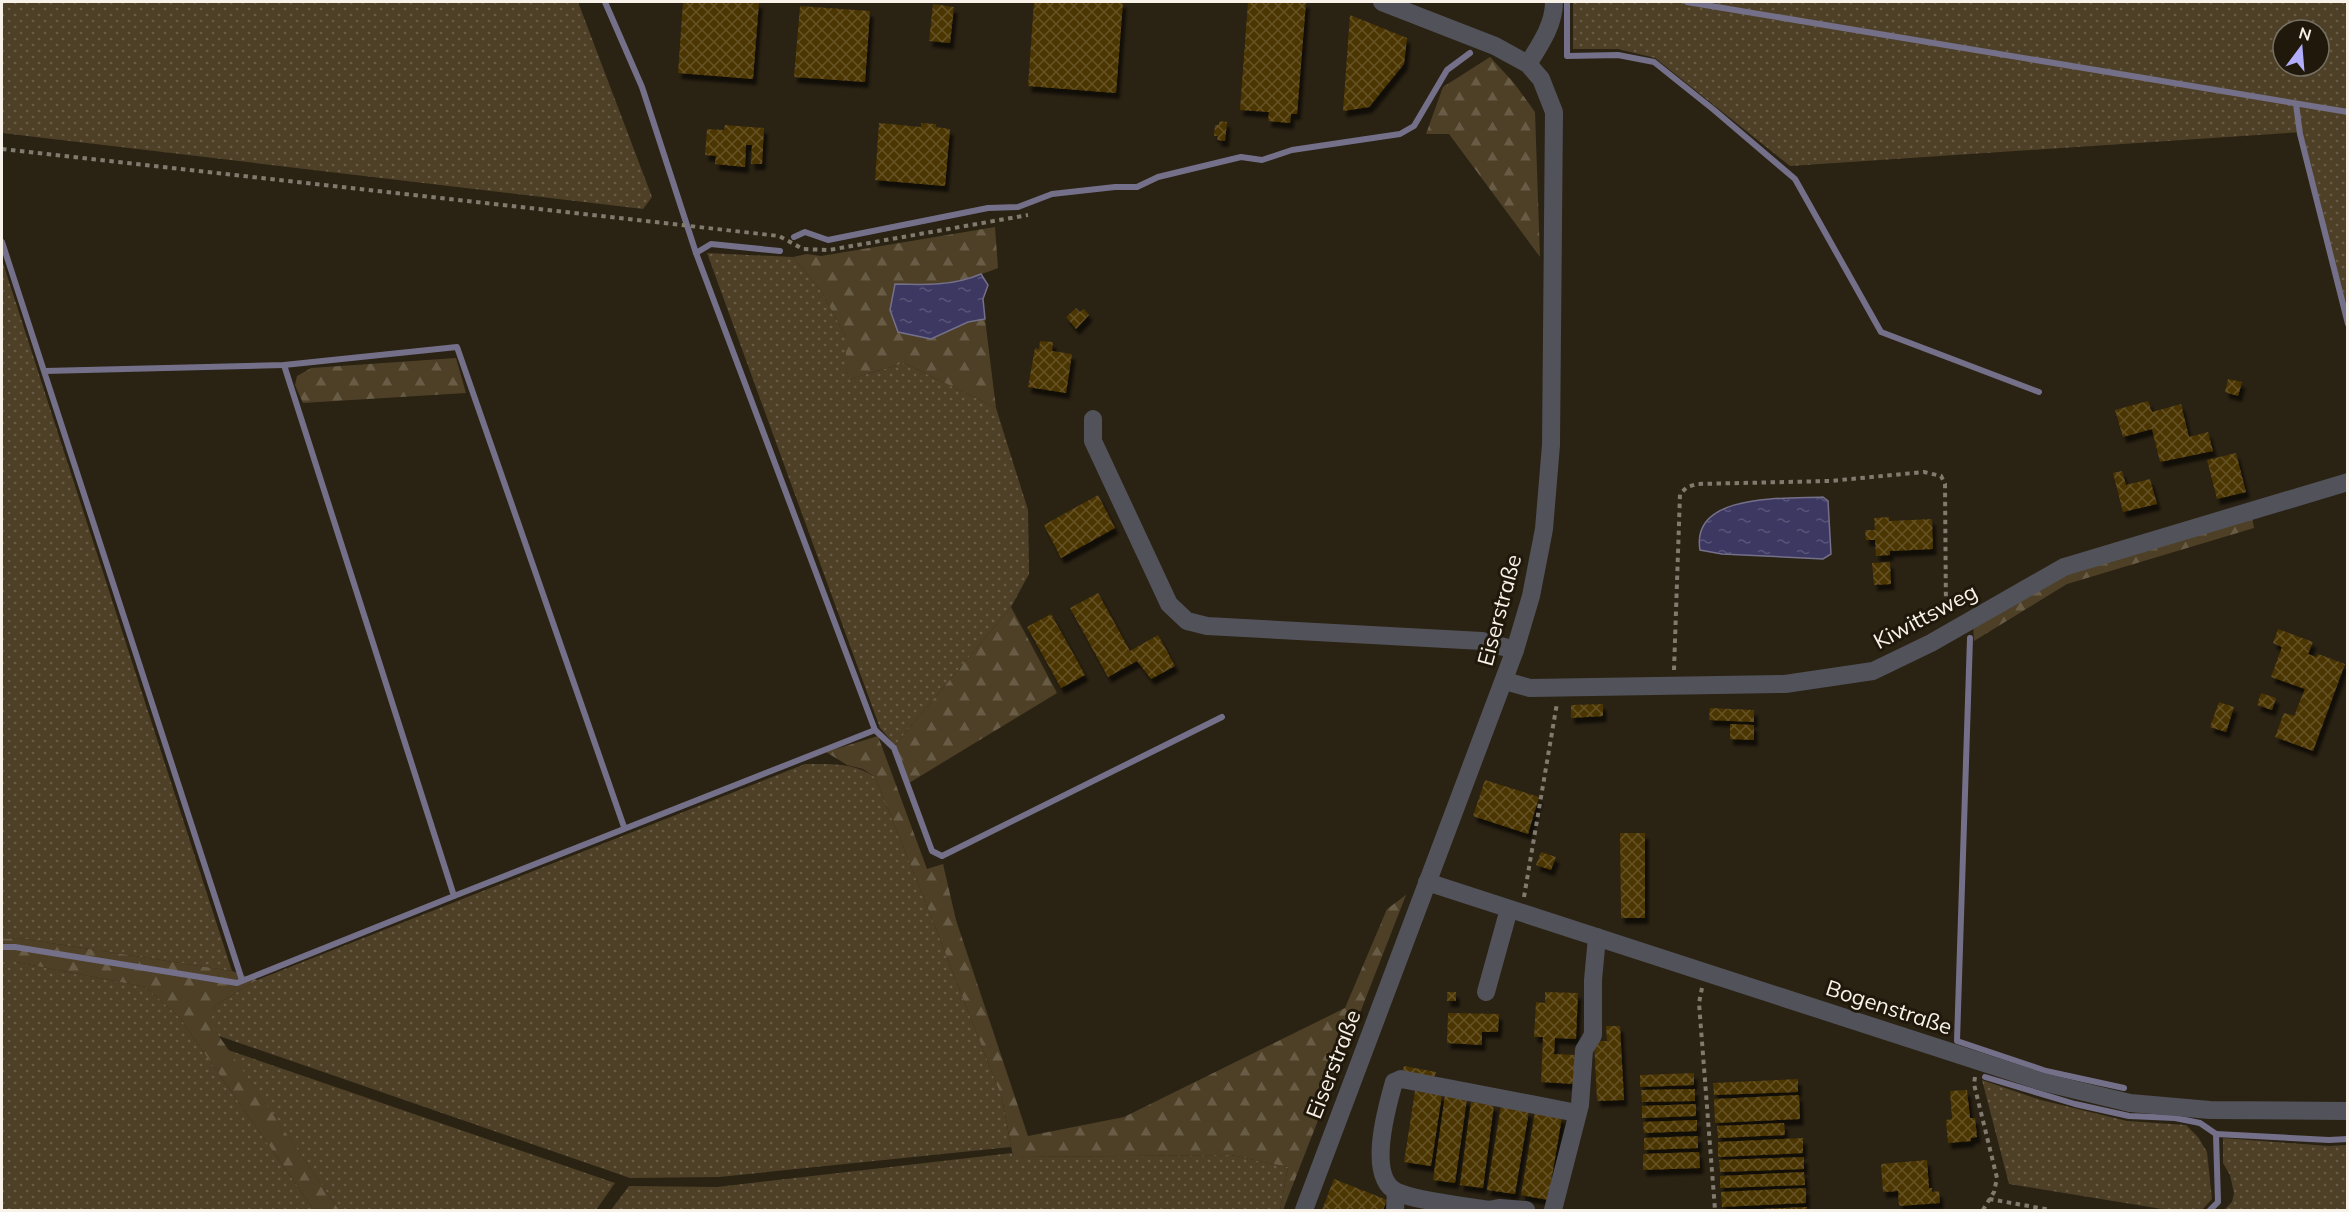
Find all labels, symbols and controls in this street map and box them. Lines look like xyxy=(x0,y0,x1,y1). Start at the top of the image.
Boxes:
north arrow xyxy=(2271,18,2331,78)
text: N xyxy=(2297,22,2314,45)
street label: Eiserstraße xyxy=(1471,551,1527,669)
street label: Kiwittsweg xyxy=(1868,577,1982,655)
street label: Bogenstraße xyxy=(1822,973,1956,1041)
street label: Eiserstraße xyxy=(1299,1006,1367,1122)

